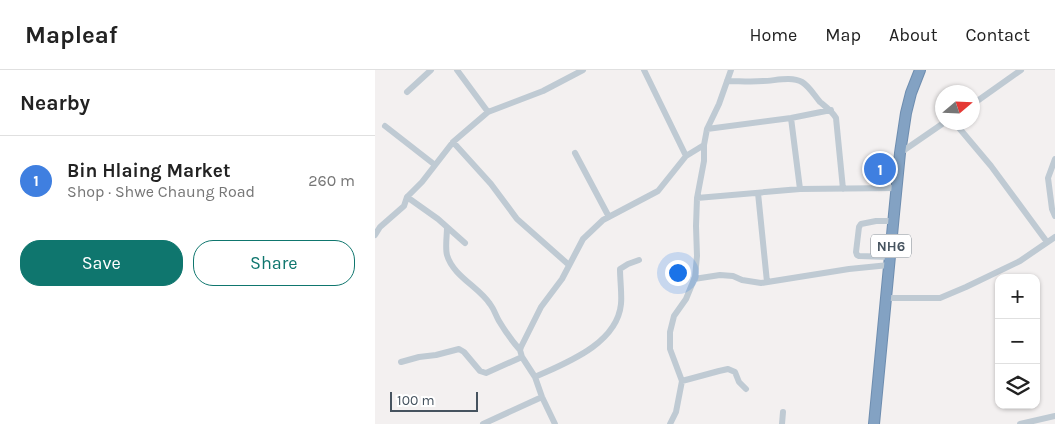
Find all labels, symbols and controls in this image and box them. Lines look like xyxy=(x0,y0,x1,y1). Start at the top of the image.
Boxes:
text: Mapleaf xyxy=(25,21,118,49)
text: Home xyxy=(749,24,797,46)
text: Map xyxy=(825,24,861,46)
text: About xyxy=(889,24,938,46)
text: Contact xyxy=(966,24,1030,46)
north arrow xyxy=(935,85,980,130)
text: Nearby xyxy=(20,91,90,115)
pin: 1 xyxy=(864,150,896,188)
text: Bin Hlaing Market xyxy=(67,160,230,182)
text: 1 xyxy=(33,171,39,190)
text: 260 m xyxy=(308,171,355,190)
text: Shop · Shwe Chaung Road xyxy=(67,182,255,201)
road number: NH6 xyxy=(871,235,911,258)
button: Save xyxy=(20,240,183,286)
button: Share xyxy=(193,240,355,286)
your location xyxy=(665,260,691,286)
map controls xyxy=(995,274,1040,409)
button: + xyxy=(995,274,1040,319)
button: − xyxy=(995,319,1040,364)
button: layers xyxy=(995,364,1040,409)
scale bar xyxy=(390,389,477,412)
text: 100 m xyxy=(397,392,435,409)

